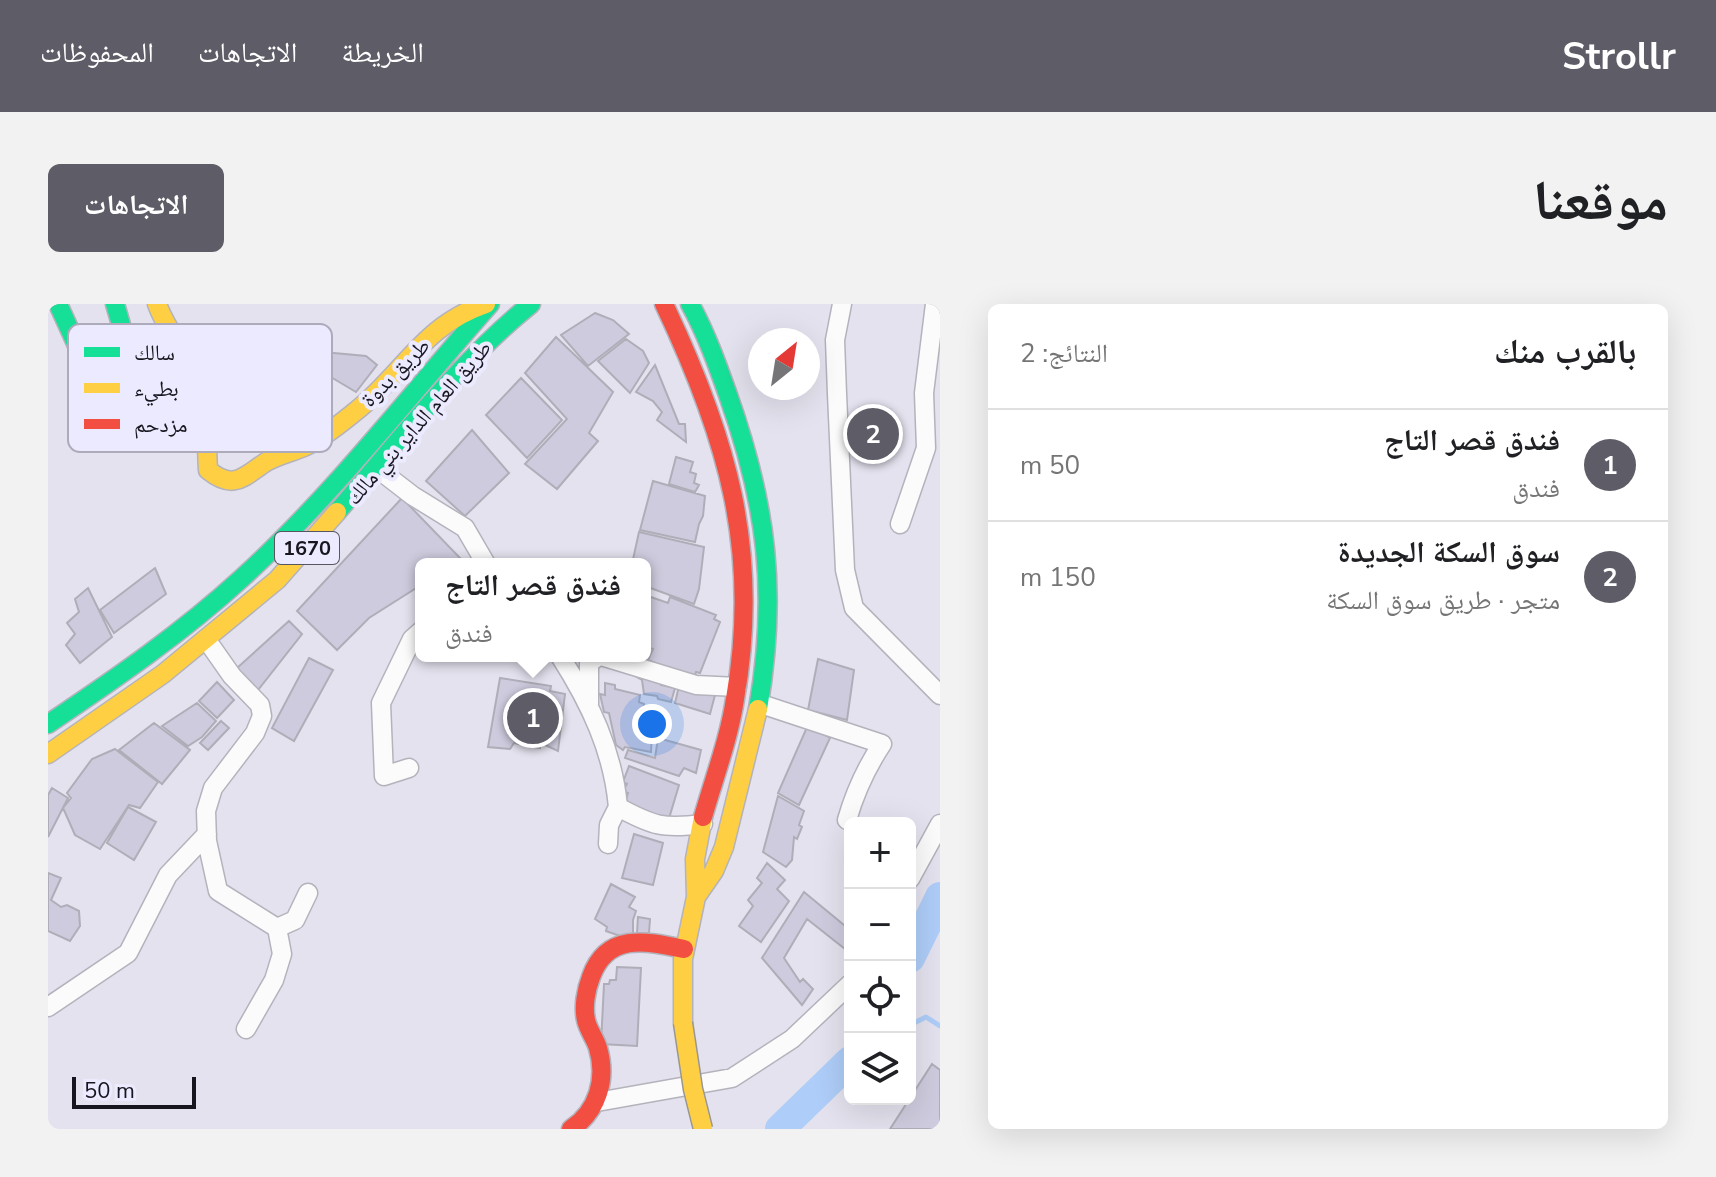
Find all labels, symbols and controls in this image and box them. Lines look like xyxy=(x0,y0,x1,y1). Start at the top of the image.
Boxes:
text: Strollr xyxy=(1562,31,1676,82)
text: المحفوظات xyxy=(40,34,154,72)
text: الاتجاهات xyxy=(198,34,297,72)
text: الخريطة xyxy=(341,34,424,72)
text: موقعنا xyxy=(1533,163,1668,240)
button: الاتجاهات xyxy=(48,164,224,252)
legend xyxy=(68,324,332,452)
north arrow xyxy=(748,328,820,400)
text: بالقرب منك xyxy=(1494,329,1636,375)
street label: طريق بدوة xyxy=(355,332,437,414)
street label: طريق العام الداير بني مالك xyxy=(339,334,500,512)
text: النتائج: 2 xyxy=(1020,336,1108,371)
text: سالك xyxy=(134,338,175,368)
text: بطيء xyxy=(134,374,179,406)
pin: 2 xyxy=(847,404,899,464)
text: مزدحم xyxy=(134,410,188,440)
text: فندق قصر التاج xyxy=(1384,420,1560,461)
text: 50 m xyxy=(1020,448,1080,483)
text: 1 xyxy=(1602,448,1618,483)
text: فندق xyxy=(1512,471,1560,506)
road number: 1670 xyxy=(275,532,339,564)
text: سوق السكة الجديدة xyxy=(1338,532,1560,573)
popup xyxy=(415,558,651,662)
text: 150 m xyxy=(1020,560,1096,595)
text: 2 xyxy=(1602,560,1618,595)
text: فندق قصر التاج xyxy=(445,565,621,606)
text: متجر · طريق سوق السكة xyxy=(1326,583,1560,618)
text: فندق xyxy=(445,616,493,651)
pin: 1 xyxy=(507,688,559,748)
your location xyxy=(632,704,672,744)
map controls xyxy=(844,817,916,1105)
button: + xyxy=(844,817,916,889)
button: − xyxy=(844,889,916,961)
button: locate xyxy=(844,961,916,1033)
button: layers xyxy=(844,1033,916,1105)
scale bar xyxy=(72,1073,196,1109)
text: 50 m xyxy=(84,1076,135,1106)

